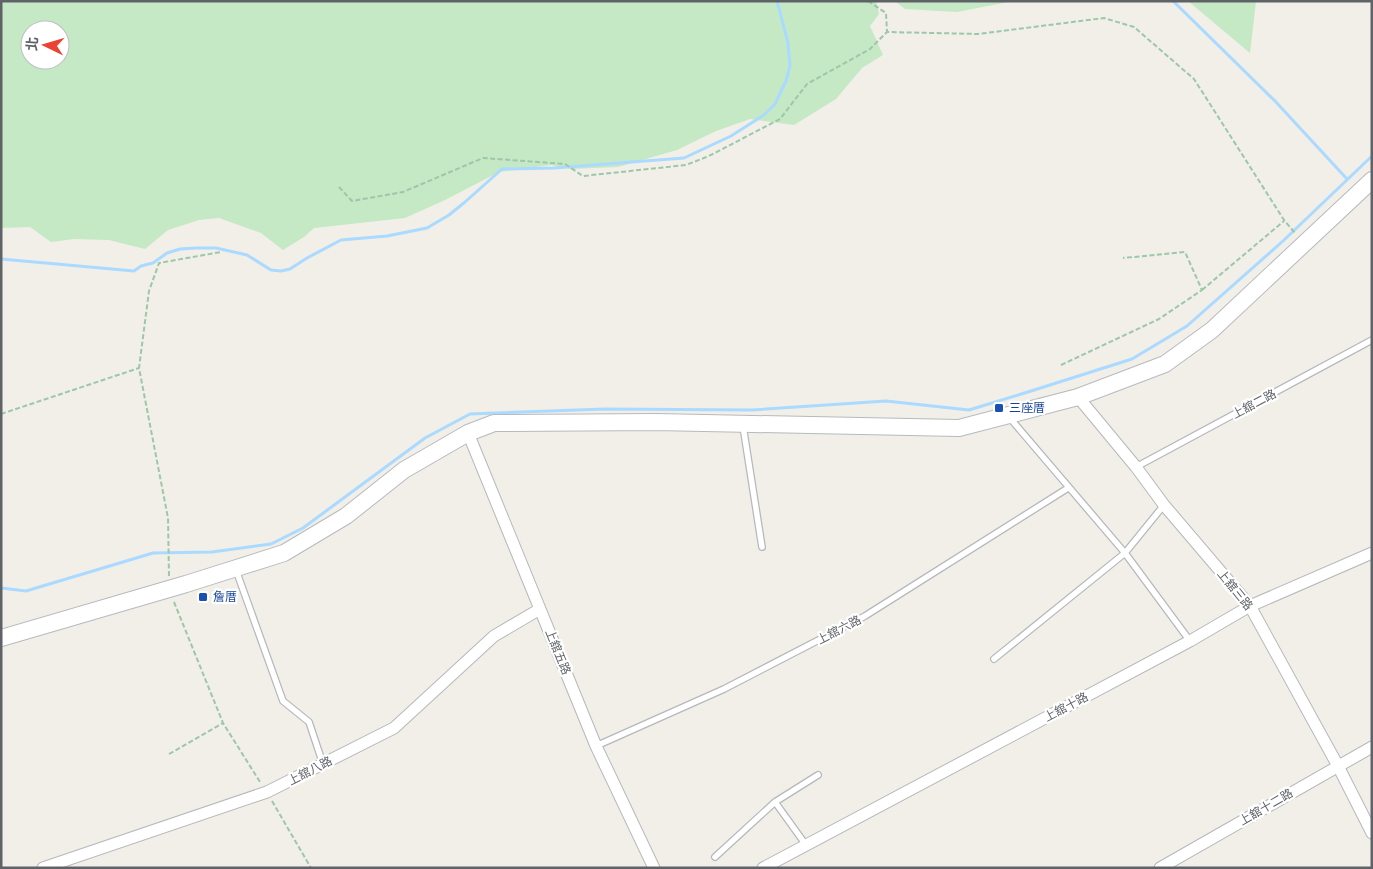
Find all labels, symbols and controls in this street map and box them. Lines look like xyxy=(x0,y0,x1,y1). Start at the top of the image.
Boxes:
north arrow xyxy=(20,20,70,70)
text: 北 xyxy=(22,36,44,52)
street label: 上舘二路 xyxy=(1229,386,1279,423)
place label: 三座厝 xyxy=(1009,400,1045,417)
marker: 三座厝 xyxy=(993,402,1005,414)
street label: 上舘三路 xyxy=(1213,566,1256,614)
place label: 詹厝 xyxy=(213,589,237,606)
marker: 詹厝 xyxy=(197,591,209,603)
street label: 上舘六路 xyxy=(814,612,864,649)
street label: 上舘五路 xyxy=(541,627,574,678)
street label: 上舘十路 xyxy=(1041,689,1091,726)
street label: 上舘八路 xyxy=(285,753,335,790)
street label: 上舘十二路 xyxy=(1236,785,1296,830)

